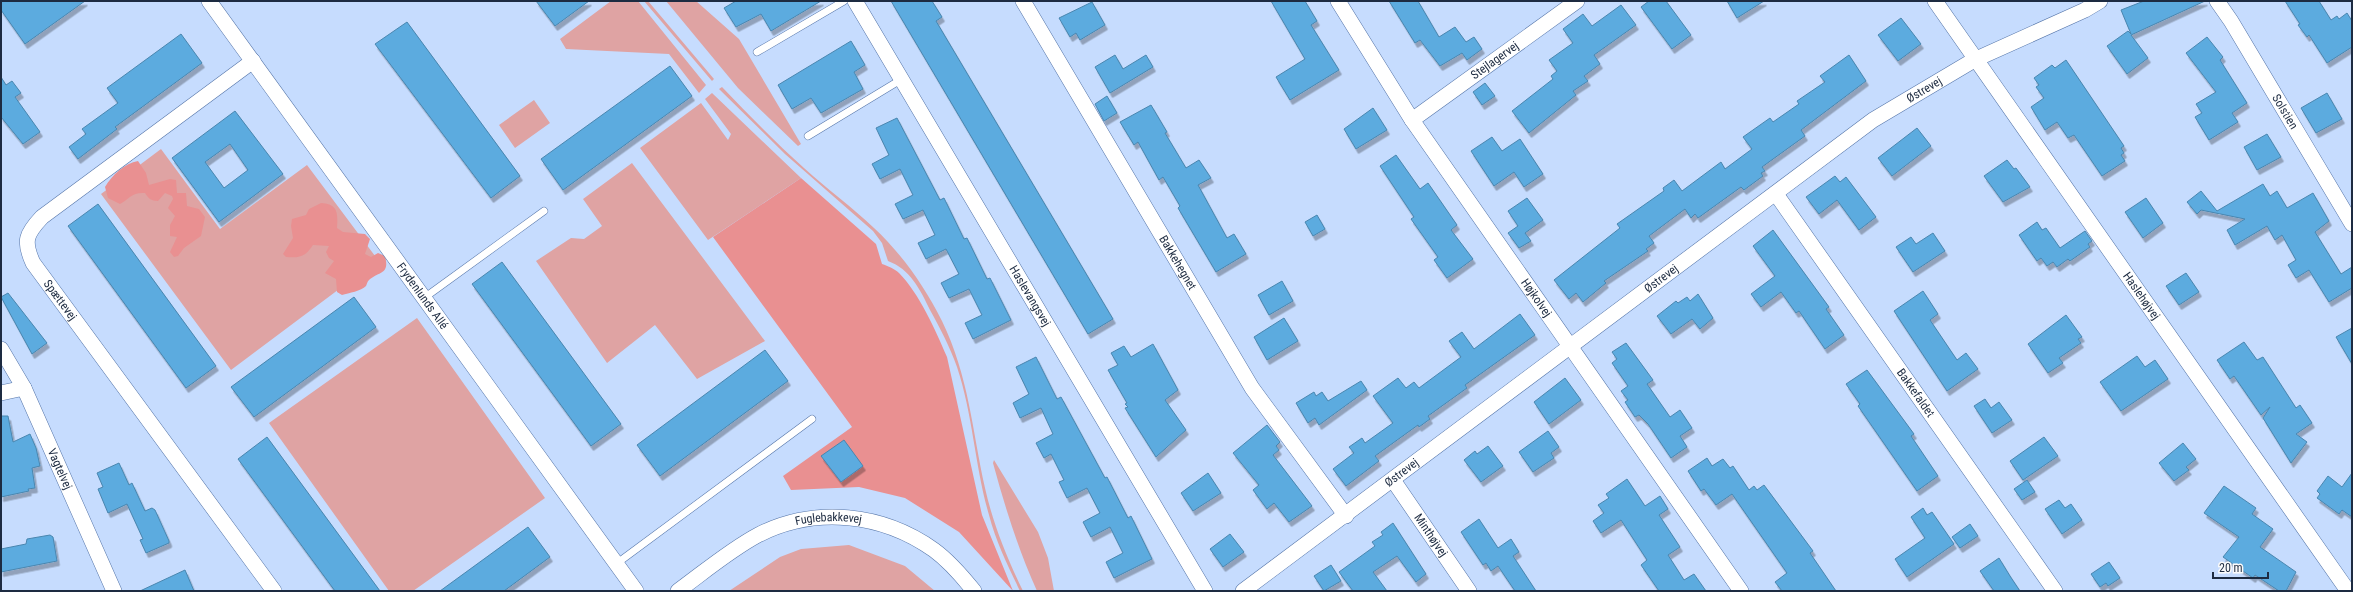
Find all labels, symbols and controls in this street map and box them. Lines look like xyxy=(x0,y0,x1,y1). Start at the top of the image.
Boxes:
street label: Stejlagervej xyxy=(1468,38,1521,82)
street label: Østrevej xyxy=(1904,74,1944,106)
street label: Solstien xyxy=(2269,92,2301,132)
street label: Bakkehegnet xyxy=(1156,233,1200,293)
street label: Frydenlunds Allé xyxy=(394,260,451,332)
street label: Østrevej xyxy=(1641,261,1681,296)
street label: Haslevangsvej xyxy=(1007,263,1053,329)
street label: Haslehøjvej xyxy=(2120,269,2163,322)
street label: Højkolvej xyxy=(1518,276,1554,320)
street label: Spættevej xyxy=(41,277,80,323)
street label: Bakkefaldet xyxy=(1894,366,1938,420)
street label: Vagtelvej xyxy=(45,446,75,492)
street label: Østrevej xyxy=(1382,455,1421,490)
street label: Fuglebakkevej xyxy=(794,510,863,528)
street label: Minthøjvej xyxy=(1411,511,1450,559)
scale bar xyxy=(2213,554,2268,580)
text: 20 m xyxy=(2219,561,2243,575)

